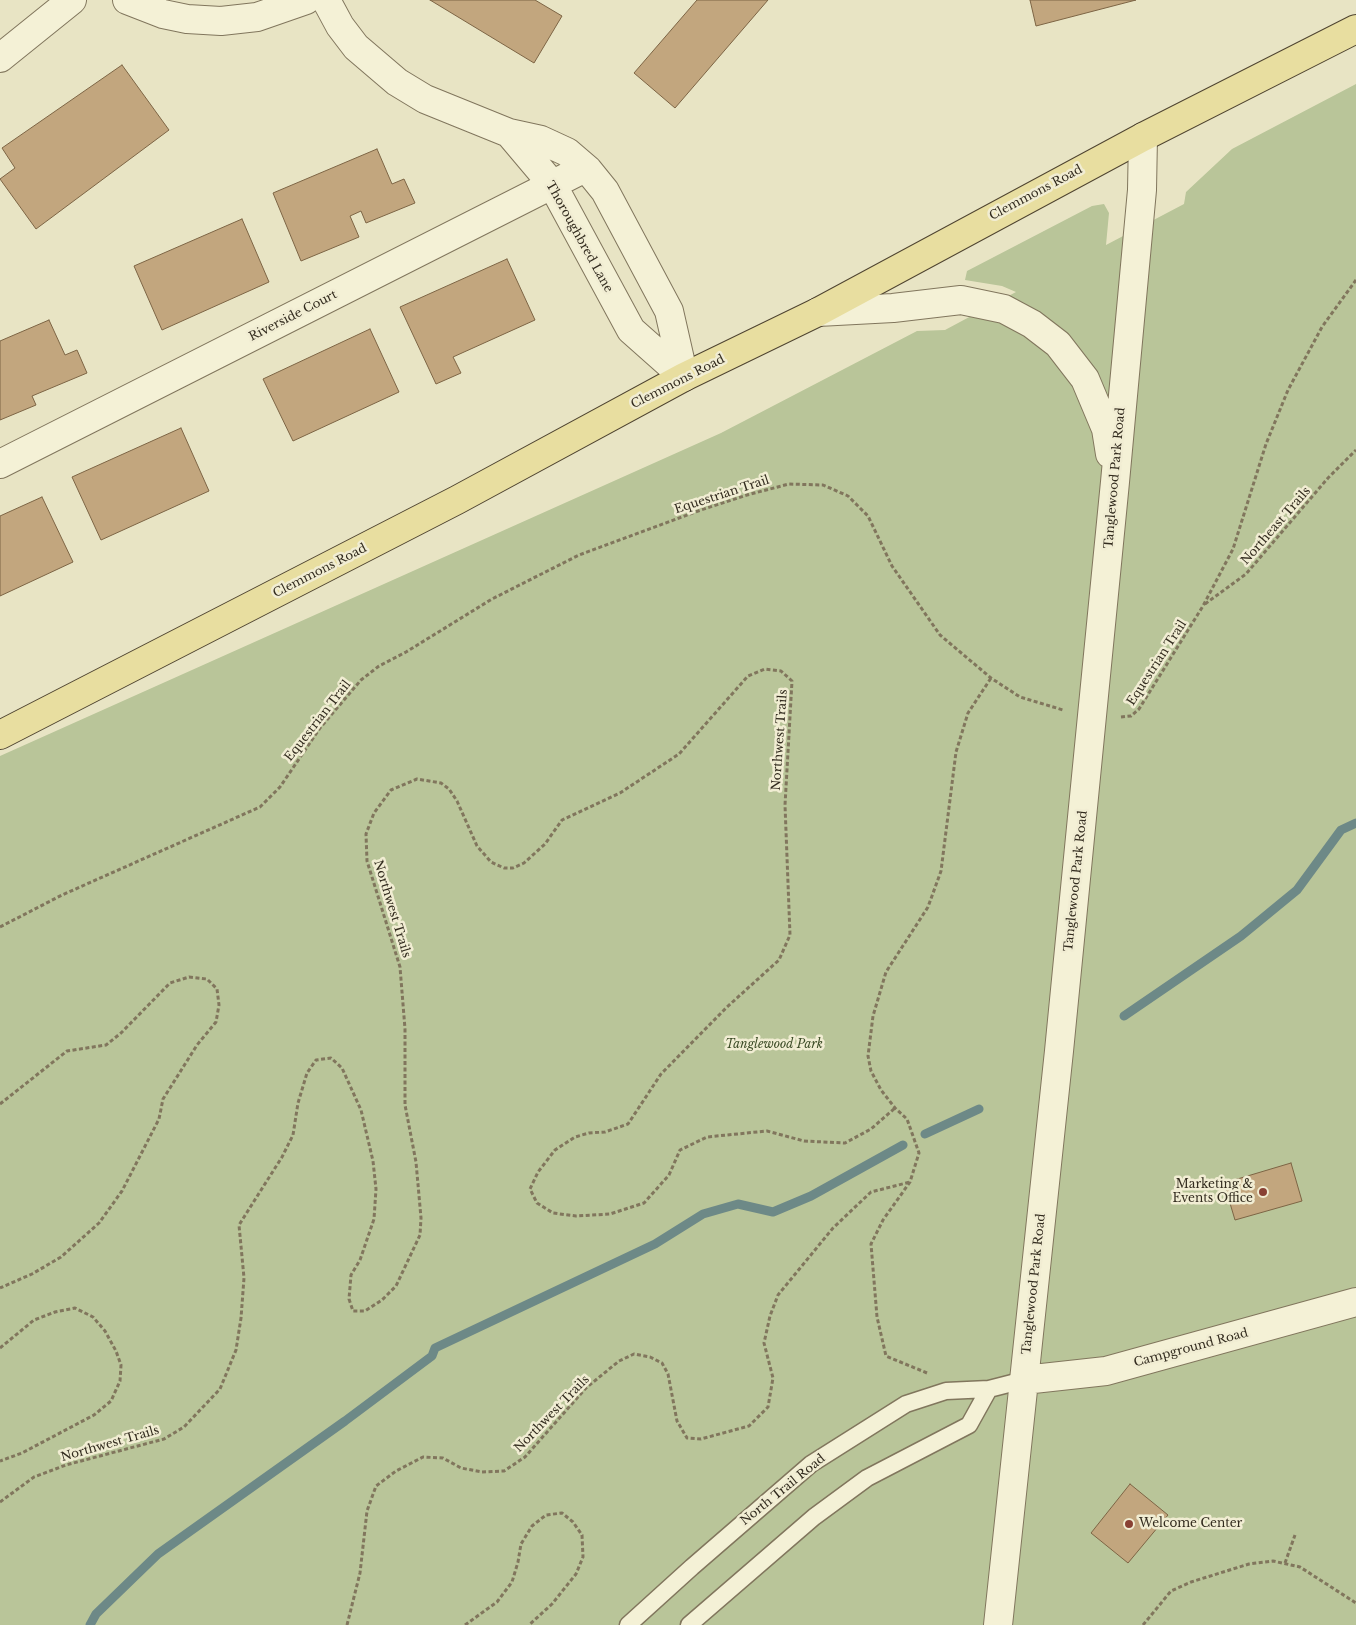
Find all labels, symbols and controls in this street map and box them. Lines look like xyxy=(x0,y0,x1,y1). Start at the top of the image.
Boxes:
street label: Clemmons Road xyxy=(987,162,1085,224)
street label: Thoroughbred Lane xyxy=(542,179,616,295)
street label: Riverside Court xyxy=(247,288,339,344)
street label: Clemmons Road xyxy=(629,352,727,412)
street label: Tanglewood Park Road xyxy=(1102,407,1128,549)
street label: Equestrian Trail xyxy=(673,473,771,517)
street label: Northeast Trails xyxy=(1238,484,1314,568)
street label: Clemmons Road xyxy=(271,541,369,601)
street label: Equestrian Trail xyxy=(1124,618,1190,708)
street label: Equestrian Trail xyxy=(282,678,354,764)
street label: Northwest Trails xyxy=(769,689,791,791)
street label: Tanglewood Park Road xyxy=(1061,810,1091,952)
street label: Northwest Trails xyxy=(370,858,414,960)
park label: Tanglewood Park xyxy=(725,1038,823,1052)
place label: Marketing & Events Office xyxy=(1173,1178,1253,1206)
marker: Marketing & Events Office xyxy=(1257,1186,1269,1198)
street label: Tanglewood Park Road xyxy=(1019,1213,1049,1355)
street label: Campground Road xyxy=(1132,1326,1250,1370)
street label: Northwest Trails xyxy=(512,1372,592,1456)
street label: Northwest Trails xyxy=(59,1423,161,1465)
street label: North Trail Road xyxy=(738,1451,828,1529)
place label: Welcome Center xyxy=(1139,1517,1242,1531)
marker: Welcome Center xyxy=(1123,1518,1135,1530)

